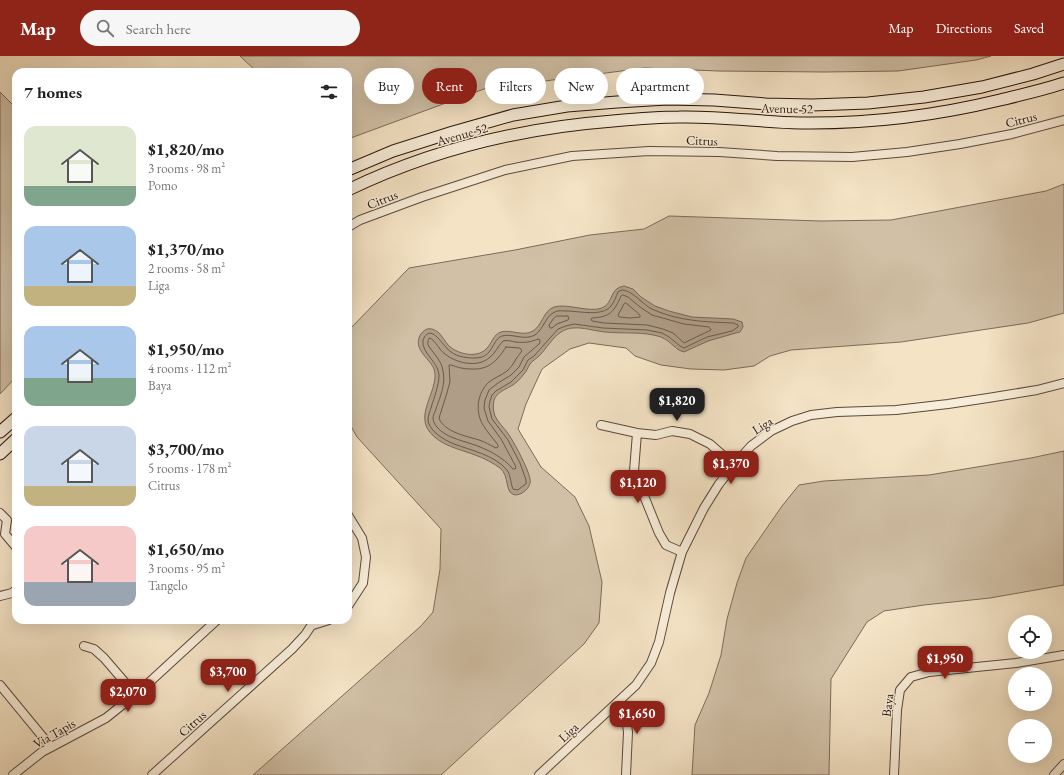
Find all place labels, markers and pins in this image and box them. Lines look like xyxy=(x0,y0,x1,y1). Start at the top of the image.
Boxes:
pin: $1,820 xyxy=(644,388,710,422)
pin: $1,370 xyxy=(698,451,764,485)
pin: $1,120 xyxy=(605,470,671,504)
pin: $1,950 xyxy=(912,646,978,680)
pin: $3,700 xyxy=(195,659,261,693)
pin: $2,070 xyxy=(95,679,161,713)
pin: $1,650 xyxy=(604,701,670,735)

